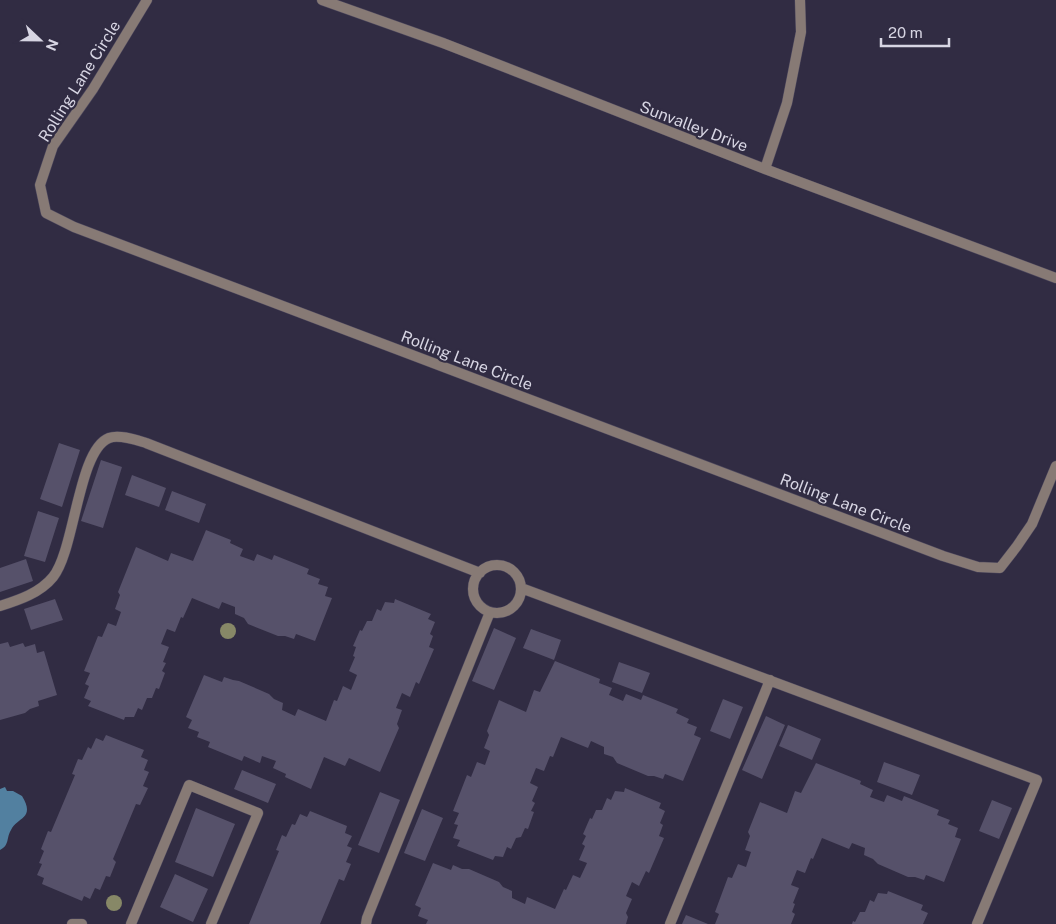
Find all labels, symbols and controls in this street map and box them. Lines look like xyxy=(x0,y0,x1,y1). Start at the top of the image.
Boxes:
north arrow xyxy=(15,15,65,65)
scale bar xyxy=(881,15,948,47)
street label: Rolling Lane Circle xyxy=(34,17,124,145)
text: 20 m xyxy=(888,24,923,41)
text: N xyxy=(43,37,62,53)
street label: Sunvalley Drive xyxy=(637,97,751,156)
street label: Rolling Lane Circle xyxy=(398,327,535,394)
street label: Rolling Lane Circle xyxy=(777,470,914,537)

